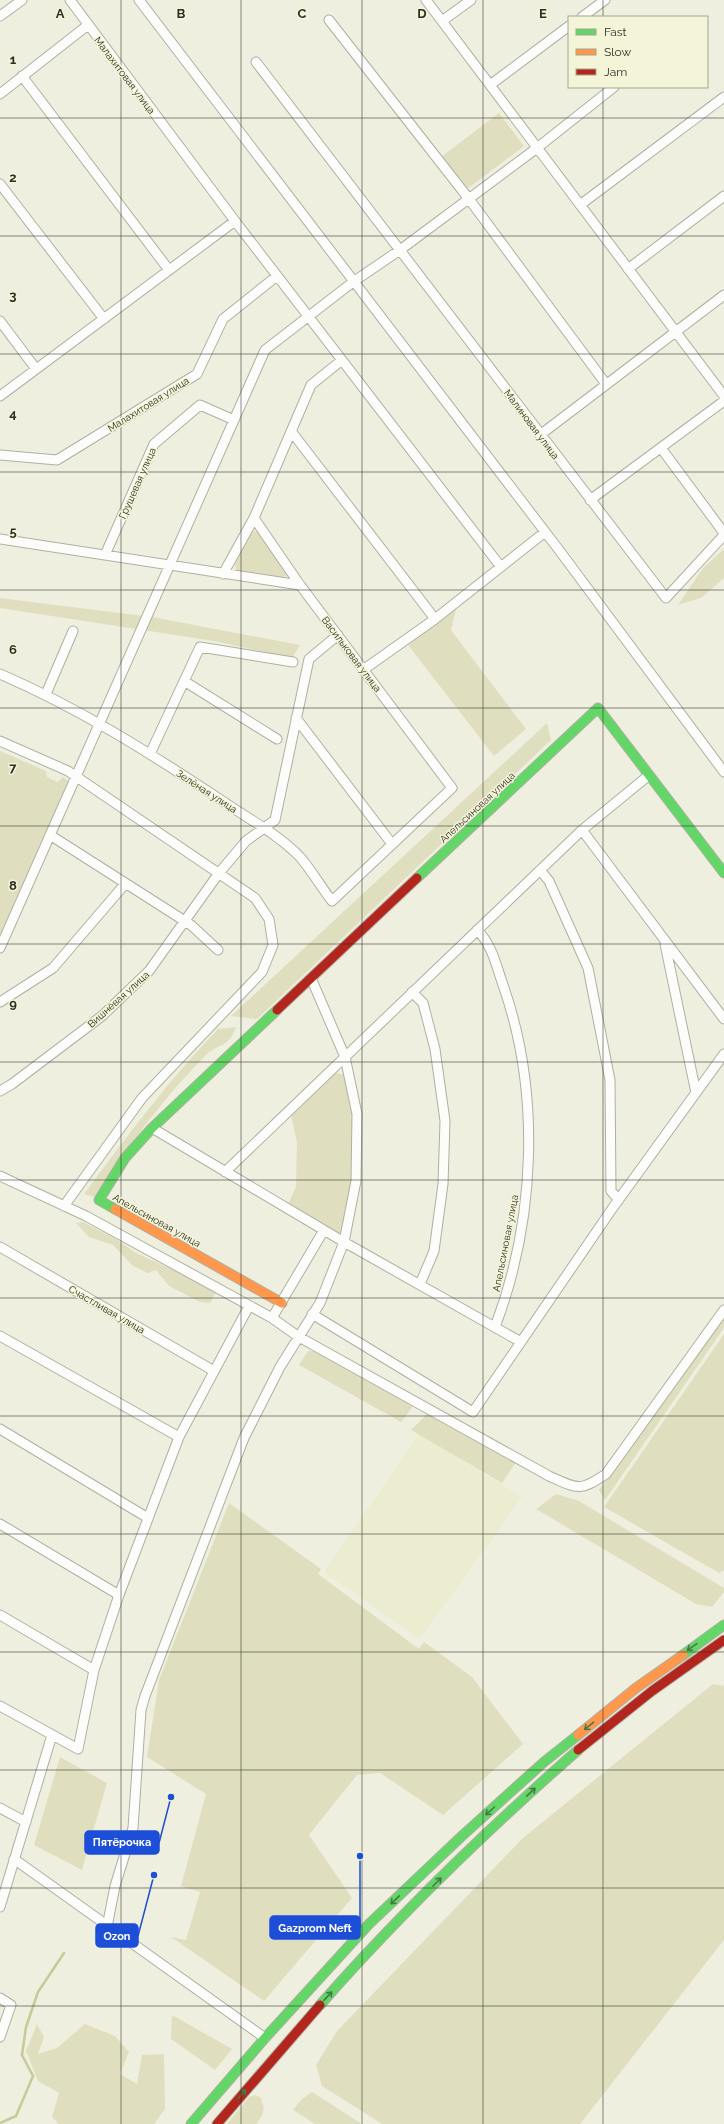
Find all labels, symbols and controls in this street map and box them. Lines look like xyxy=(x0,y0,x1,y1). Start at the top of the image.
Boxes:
text: A xyxy=(56,6,65,21)
text: B xyxy=(177,6,186,21)
text: C xyxy=(298,6,307,21)
text: D xyxy=(417,6,427,21)
text: E xyxy=(539,6,547,21)
legend xyxy=(568,16,708,88)
text: Fast xyxy=(604,25,627,39)
street label: Малахитовая улица xyxy=(92,35,157,116)
text: Slow xyxy=(604,45,631,59)
text: 1 xyxy=(10,52,17,67)
text: Jam xyxy=(604,65,627,79)
text: 2 xyxy=(9,170,17,185)
text: 3 xyxy=(9,288,17,303)
street label: Малахитовая улица xyxy=(106,375,191,434)
street label: Малиновая улица xyxy=(502,387,561,461)
text: 4 xyxy=(9,406,17,421)
street label: Грушевая улица xyxy=(117,446,158,521)
text: 5 xyxy=(9,524,17,539)
street label: Васильковая улица xyxy=(320,614,384,694)
text: 6 xyxy=(9,642,17,657)
text: 7 xyxy=(9,760,17,775)
street label: Зелёная улица xyxy=(174,768,239,815)
street label: Апельсиновая улица xyxy=(438,770,517,845)
text: 8 xyxy=(9,878,17,893)
street label: Вишнёвая улица xyxy=(85,969,151,1030)
text: 9 xyxy=(9,996,17,1011)
street label: Апельсиновая улица xyxy=(111,1192,203,1249)
street label: Апельсиновая улица xyxy=(491,1194,520,1293)
street label: Счастливая улица xyxy=(67,1283,147,1336)
one-way arrow xyxy=(687,1643,698,1651)
one-way arrow xyxy=(583,1721,594,1730)
one-way arrow xyxy=(526,1787,536,1797)
one-way arrow xyxy=(485,1806,495,1815)
callout: Пятёрочка xyxy=(85,1831,159,1854)
text: Пятёрочка xyxy=(93,1836,151,1849)
one-way arrow xyxy=(432,1877,442,1887)
one-way arrow xyxy=(390,1895,400,1904)
callout: Gazprom Neft xyxy=(270,1916,360,1939)
text: Gazprom Neft xyxy=(278,1922,353,1935)
callout: Ozon xyxy=(96,1924,138,1947)
text: Ozon xyxy=(104,1930,131,1943)
one-way arrow xyxy=(323,1991,333,2001)
one-way arrow xyxy=(238,2089,247,2099)

